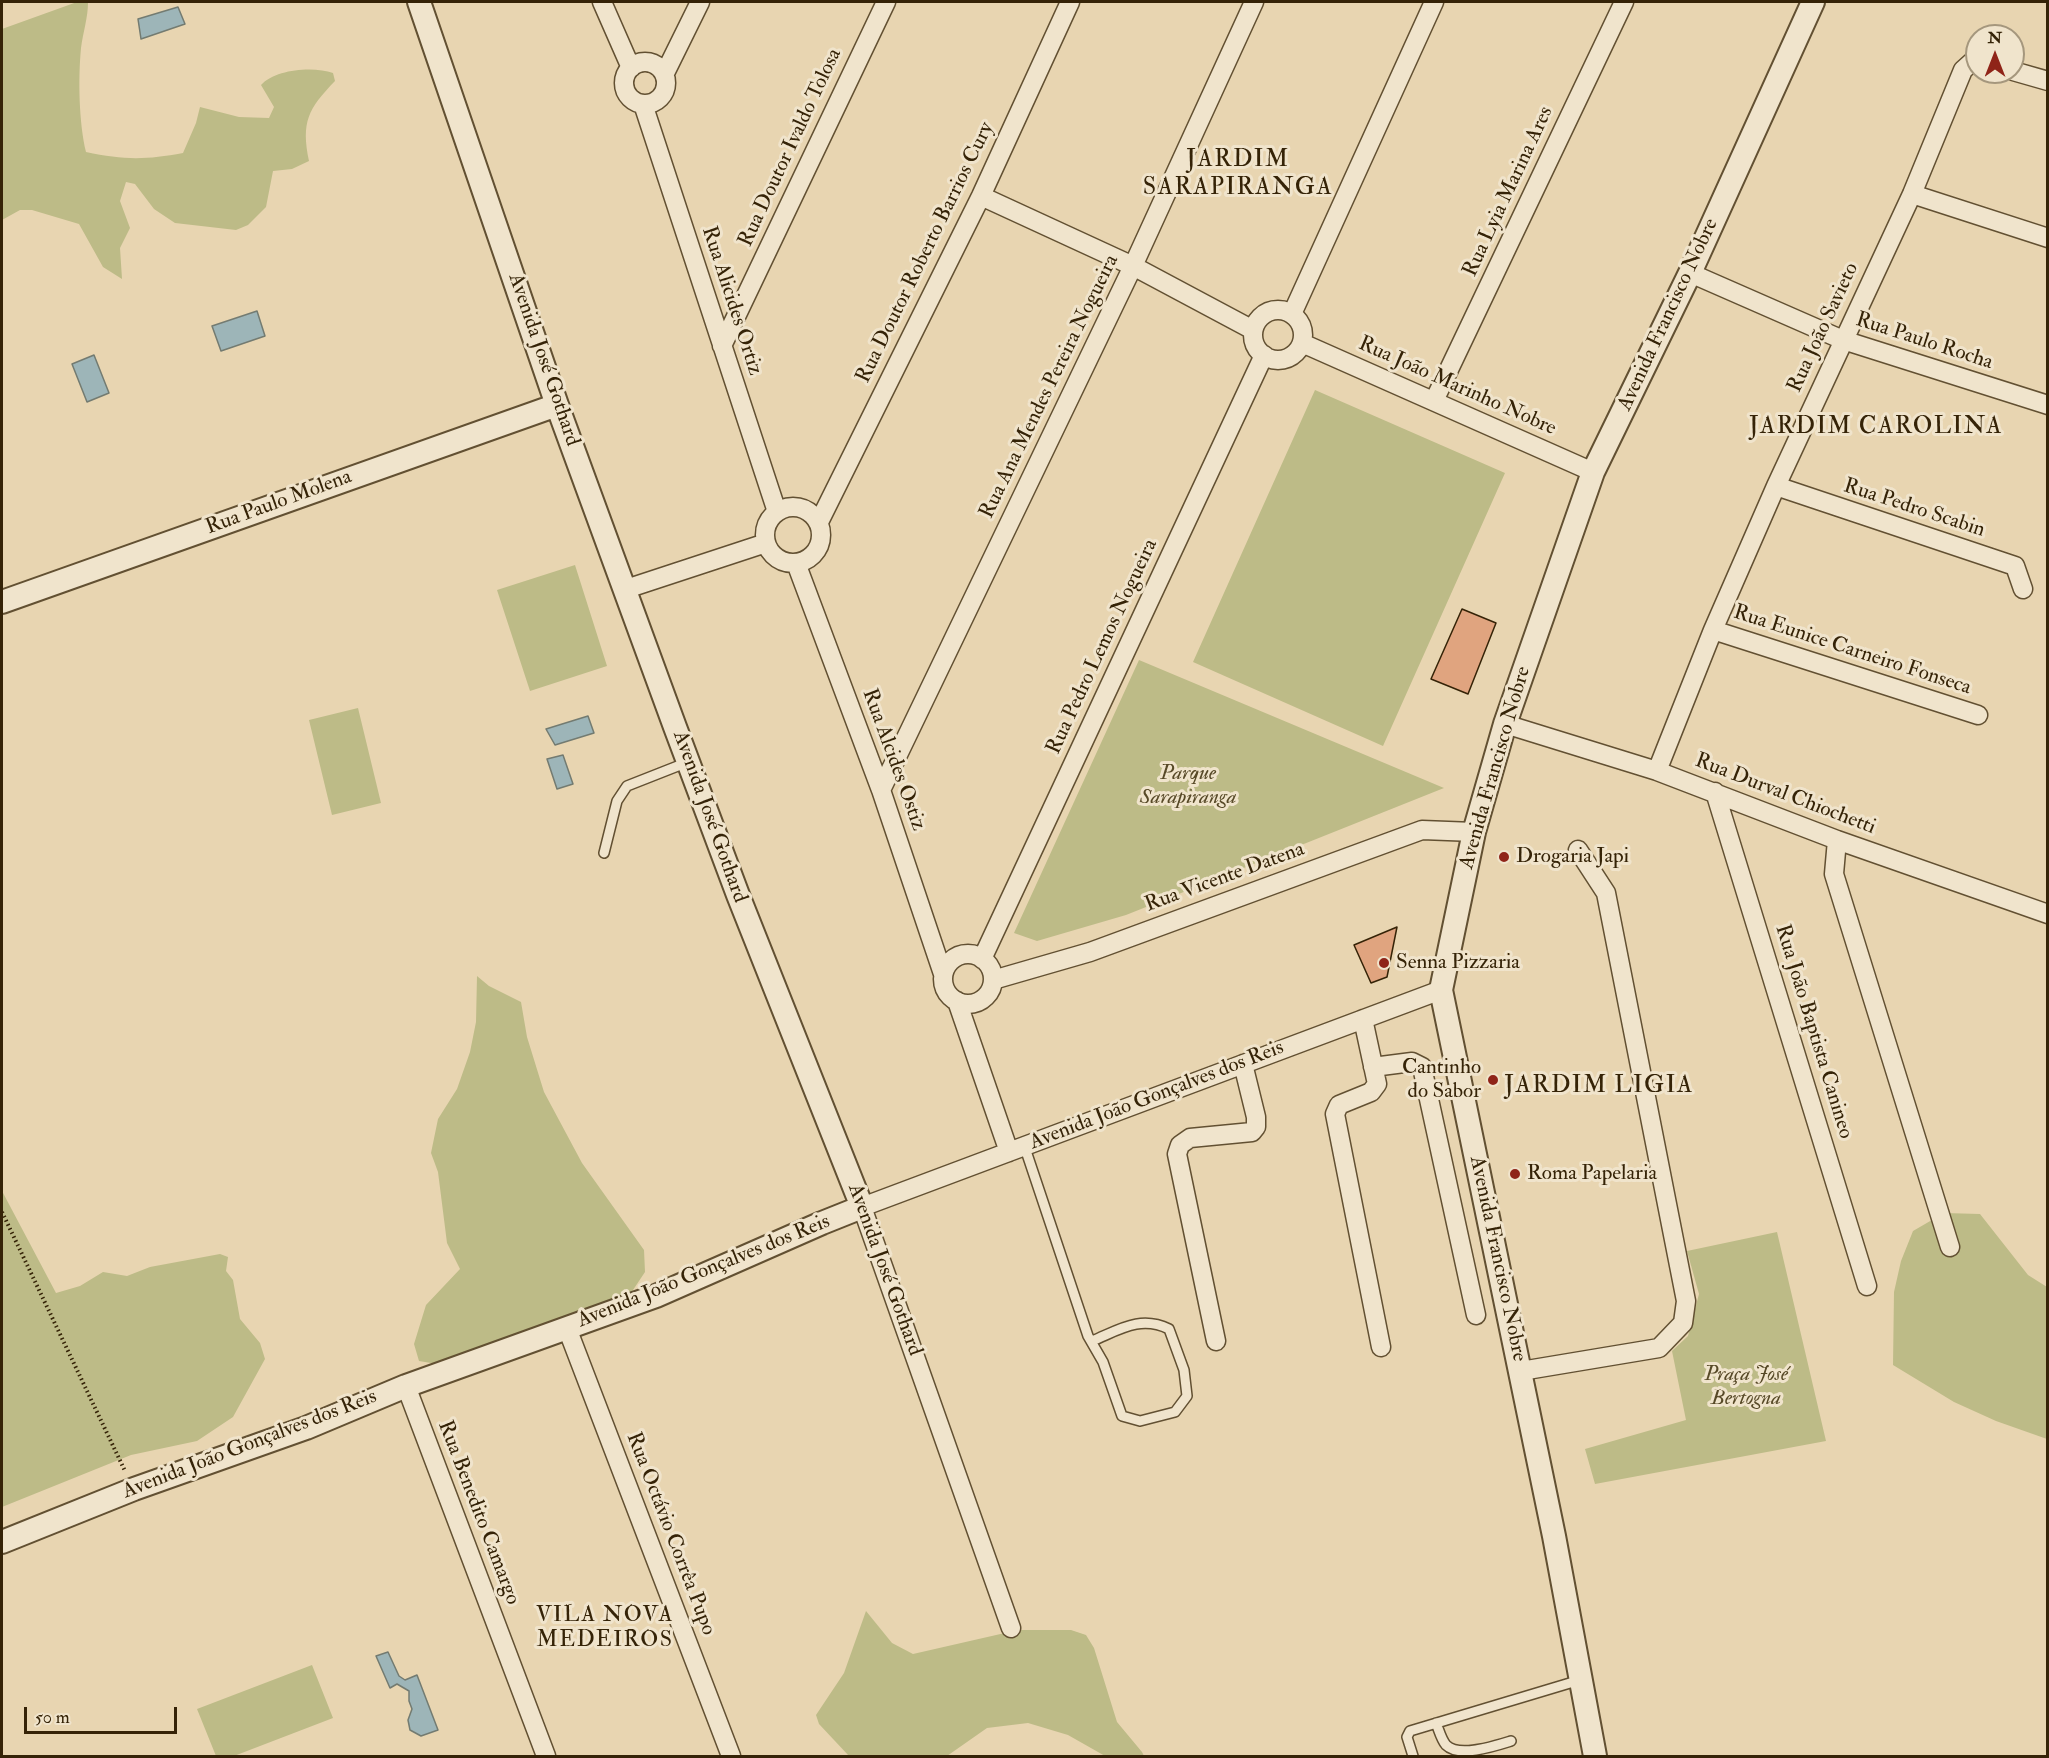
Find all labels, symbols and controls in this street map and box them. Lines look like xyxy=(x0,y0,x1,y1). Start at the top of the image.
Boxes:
north arrow xyxy=(1965,24,2025,84)
text: N xyxy=(1988,28,2002,48)
street label: Rua Doutor Ivaldo Tolosa xyxy=(734,45,848,251)
street label: Rua Lyia Marina Ares xyxy=(1458,103,1560,281)
street label: Rua Doutor Roberto Barrios Cury xyxy=(852,118,1000,388)
district label: JARDIM SARAPIRANGA xyxy=(1143,147,1333,203)
street label: Avenida Francisco Nobre xyxy=(1613,215,1725,415)
street label: Rua Alicides Ortiz xyxy=(695,223,767,379)
street label: Rua Ana Mendes Pereira Nogueira xyxy=(975,251,1125,523)
street label: Rua João Savieto xyxy=(1783,259,1865,397)
street label: Avenida José Gothard xyxy=(502,270,584,450)
street label: Rua Paulo Rocha xyxy=(1852,308,1996,376)
street label: Rua João Marinho Nobre xyxy=(1354,332,1560,442)
district label: JARDIM CAROLINA xyxy=(1749,414,2003,442)
street label: Rua Paulo Molena xyxy=(203,465,355,541)
street label: Rua Pedro Scabin xyxy=(1840,474,1988,544)
street label: Rua Pedro Lemos Nogueira xyxy=(1042,535,1164,759)
street label: Rua Eunice Carneiro Fonseca xyxy=(1730,601,1974,701)
street label: Avenida Francisco Nobre xyxy=(1455,664,1537,872)
street label: Rua Alcides Ostiz xyxy=(856,686,930,834)
street label: Avenida José Gothard xyxy=(666,728,752,906)
street label: Rua Durval Chiochetti xyxy=(1691,749,1879,841)
park label: Parque Sarapiranga xyxy=(1140,761,1236,811)
street label: Rua Vicente Datena xyxy=(1142,837,1308,919)
place label: Drogaria Japi xyxy=(1516,844,1629,870)
marker: Drogaria Japi xyxy=(1497,850,1511,864)
street label: Rua João Baptista Canineo xyxy=(1768,922,1858,1142)
place label: Senna Pizzaria xyxy=(1396,950,1520,976)
marker: Senna Pizzaria xyxy=(1377,956,1391,970)
street label: Avenida João Gonçalves dos Reis xyxy=(1026,1036,1288,1156)
place label: Cantinho do Sabor xyxy=(1402,1055,1481,1105)
marker: Cantinho do Sabor xyxy=(1486,1073,1500,1087)
district label: JARDIM LIGIA xyxy=(1504,1073,1694,1101)
street label: Avenida Francisco Nobre xyxy=(1463,1154,1531,1364)
place label: Roma Papelaria xyxy=(1527,1161,1657,1187)
marker: Roma Papelaria xyxy=(1508,1167,1522,1181)
street label: Avenida José Gothard xyxy=(841,1181,927,1359)
street label: Avenida João Gonçalves dos Reis xyxy=(574,1210,834,1334)
park label: Praça José Bertogna xyxy=(1704,1362,1788,1412)
street label: Avenida João Gonçalves dos Reis xyxy=(119,1385,381,1505)
street label: Rua Benedito Camargo xyxy=(431,1417,525,1609)
street label: Rua Octávio Corrêa Pupo xyxy=(620,1429,720,1639)
district label: VILA NOVA MEDEIROS xyxy=(536,1603,674,1654)
scale bar xyxy=(27,1695,180,1733)
text: 50 m xyxy=(35,1706,70,1729)

